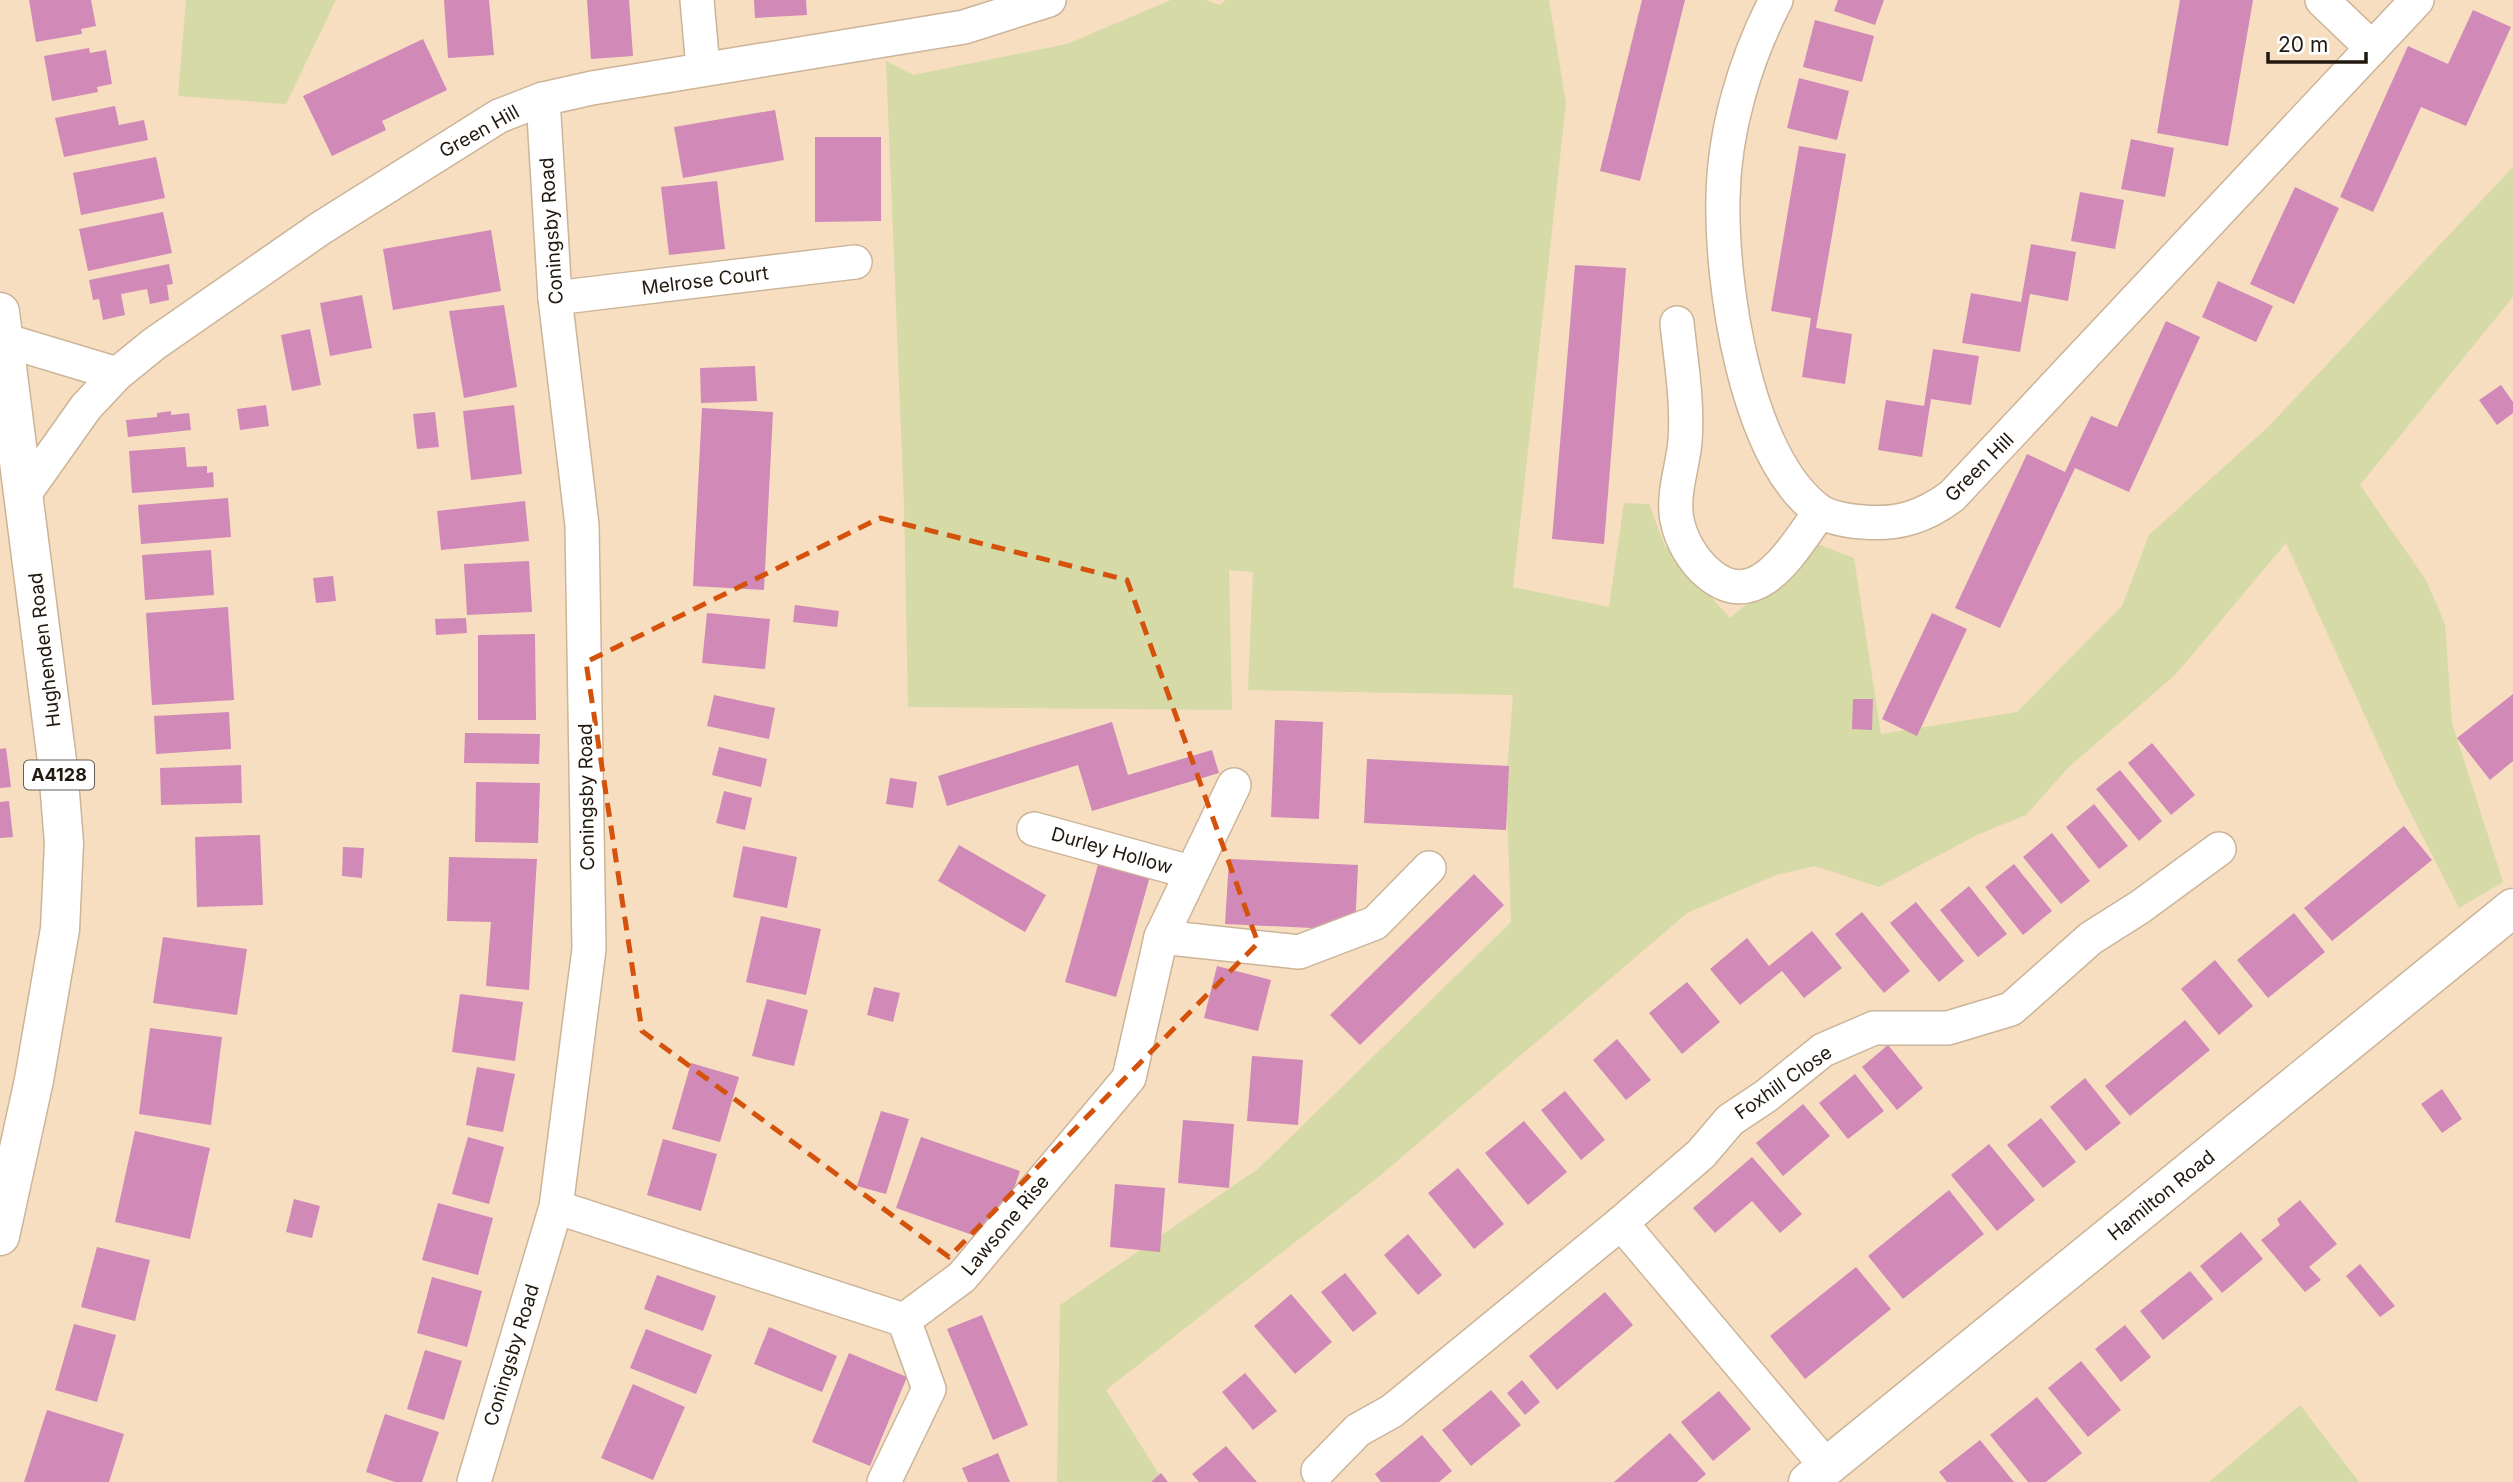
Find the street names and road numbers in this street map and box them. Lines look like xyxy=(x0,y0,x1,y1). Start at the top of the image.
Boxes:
street label: Green Hill xyxy=(435,100,523,163)
street label: Coningsby Road xyxy=(535,157,568,305)
street label: Melrose Court xyxy=(640,261,770,300)
street label: Green Hill xyxy=(1940,428,2018,506)
street label: Hughenden Road xyxy=(24,571,65,729)
street label: Coningsby Road xyxy=(574,723,599,871)
road number: A4128 xyxy=(24,760,94,790)
street label: Durley Hollow xyxy=(1049,822,1175,879)
street label: Foxhill Close xyxy=(1730,1041,1836,1124)
street label: Hamilton Road xyxy=(2103,1145,2219,1245)
street label: Lawsone Rise xyxy=(957,1170,1054,1280)
street label: Coningsby Road xyxy=(479,1281,544,1429)

